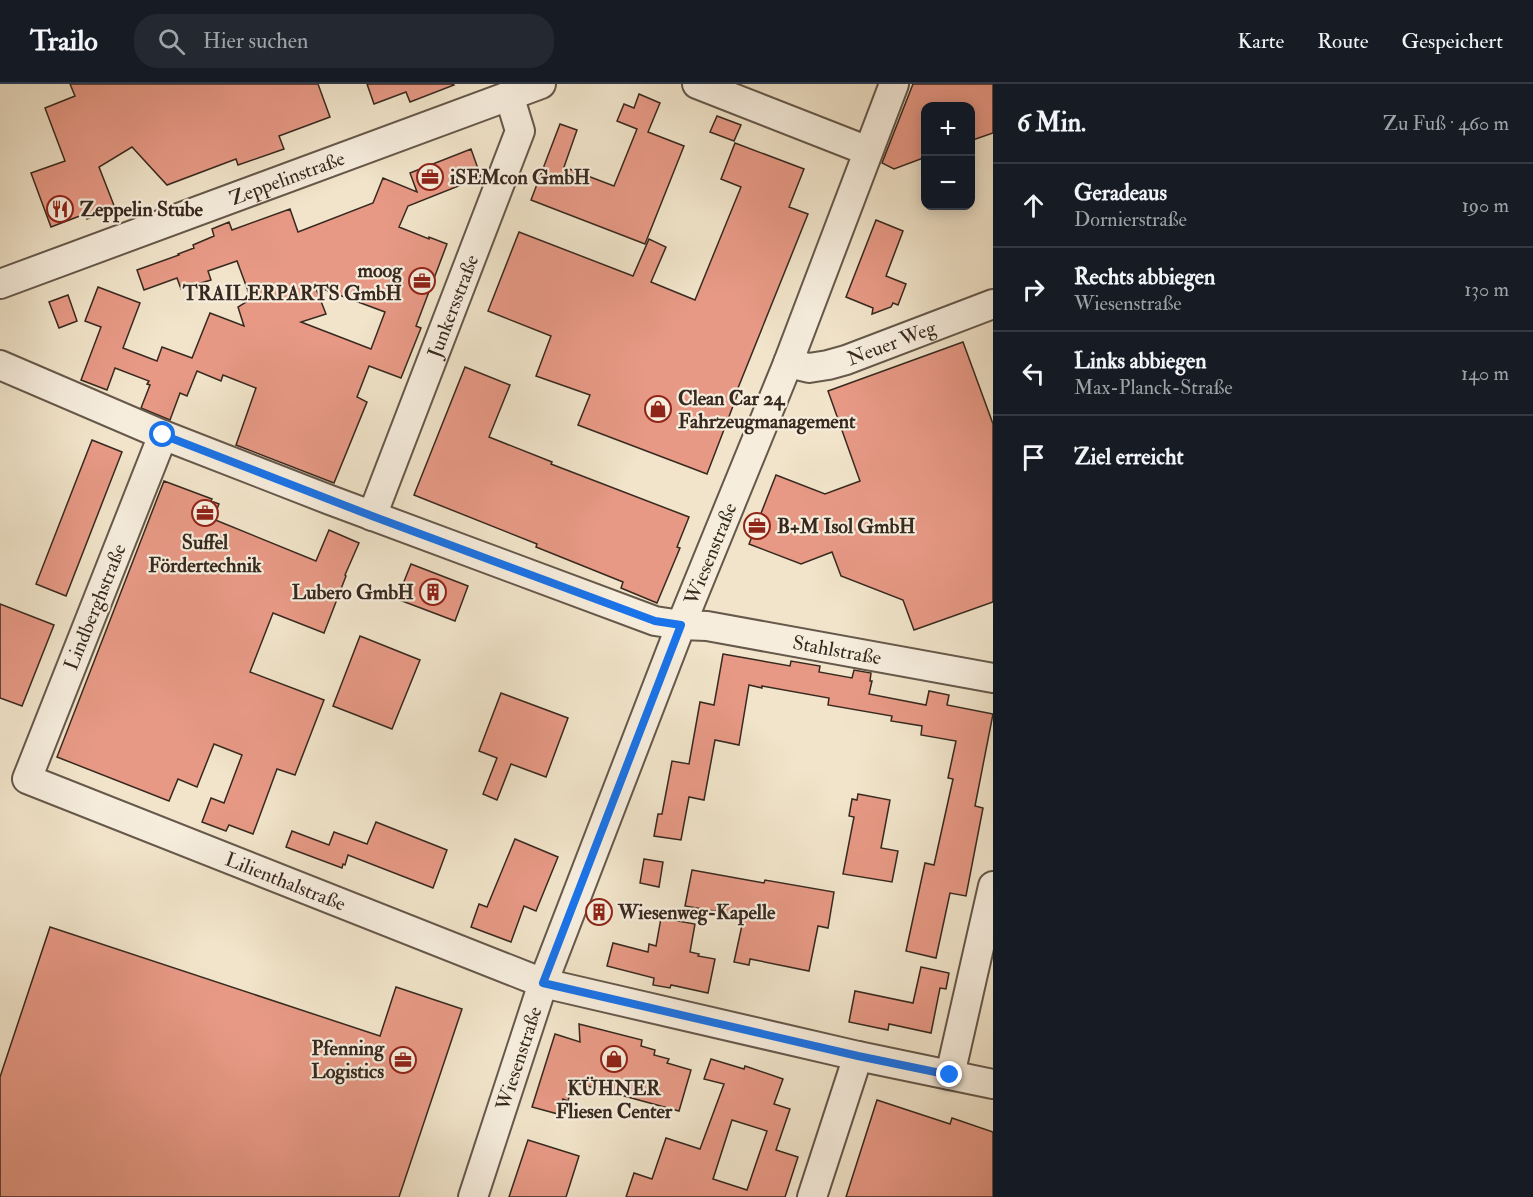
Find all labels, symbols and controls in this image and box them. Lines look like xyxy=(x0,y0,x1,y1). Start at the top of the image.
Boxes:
search box xyxy=(134,14,554,68)
text: Trailo xyxy=(30,24,98,59)
icon: search xyxy=(155,25,188,58)
text: Hier suchen xyxy=(203,27,308,55)
text: Karte xyxy=(1238,28,1284,55)
text: Route xyxy=(1317,28,1369,55)
text: Gespeichert xyxy=(1402,28,1503,55)
map controls xyxy=(921,102,975,210)
button: + xyxy=(921,102,975,156)
text: 6 Min. xyxy=(1017,107,1086,139)
text: Zu Fuß · 460 m xyxy=(1383,111,1509,136)
street label: Zeppelinstraße xyxy=(226,145,348,211)
button: − xyxy=(921,156,975,210)
office icon: iSEMcon GmbH xyxy=(415,162,445,192)
place label: iSEMcon GmbH xyxy=(449,165,590,190)
text: Geradeaus xyxy=(1074,179,1167,207)
icon: ahead xyxy=(1017,189,1050,222)
text: 190 m xyxy=(1462,193,1509,218)
restaurant icon: Zeppelin Stube xyxy=(45,194,75,224)
place label: Zeppelin Stube xyxy=(80,197,204,223)
text: Dornierstraße xyxy=(1074,207,1187,232)
street label: Junkersstraße xyxy=(421,251,484,362)
place label: moog TRAILERPARTS GmbH xyxy=(182,258,403,306)
text: Rechts abbiegen xyxy=(1074,263,1215,291)
office icon: moog TRAILERPARTS GmbH xyxy=(407,266,437,296)
icon: right xyxy=(1017,273,1050,306)
text: 130 m xyxy=(1464,277,1509,302)
text: Wiesenstraße xyxy=(1074,291,1182,316)
street label: Neuer Weg xyxy=(843,314,940,371)
text: Links abbiegen xyxy=(1074,347,1207,375)
icon: left xyxy=(1017,357,1050,390)
text: 140 m xyxy=(1461,361,1509,386)
text: Max-Planck-Straße xyxy=(1074,375,1233,400)
place label: Clean Car 24 Fahrzeugmanagement xyxy=(678,386,856,435)
shop icon: Clean Car 24 Fahrzeugmanagement xyxy=(643,394,673,424)
route start xyxy=(149,421,175,447)
icon: arrive xyxy=(1017,441,1050,474)
text: Ziel erreicht xyxy=(1074,443,1184,471)
office icon: Suffel Fördertechnik xyxy=(190,498,220,528)
street label: Wiesenstraße xyxy=(678,499,742,609)
office icon: B+M Isol GmbH xyxy=(742,511,772,541)
place label: B+M Isol GmbH xyxy=(777,514,915,539)
place label: Suffel Fördertechnik xyxy=(148,530,262,578)
street label: Lindberghstraße xyxy=(58,540,132,674)
building icon: Lubero GmbH xyxy=(418,577,448,607)
place label: Lubero GmbH xyxy=(292,580,414,605)
street label: Stahlstraße xyxy=(791,629,883,670)
street label: Lilienthalstraße xyxy=(222,846,349,916)
building icon: Wiesenweg-Kapelle xyxy=(584,897,614,927)
place label: Wiesenweg-Kapelle xyxy=(617,900,776,926)
street label: Wiesenstraße xyxy=(489,1003,547,1114)
place label: Pfenning Logistics xyxy=(311,1036,385,1085)
shop icon: KÜHNER Fliesen Center xyxy=(599,1044,629,1074)
office icon: Pfenning Logistics xyxy=(388,1045,418,1075)
route end xyxy=(936,1061,962,1087)
place label: KÜHNER Fliesen Center xyxy=(556,1076,673,1124)

